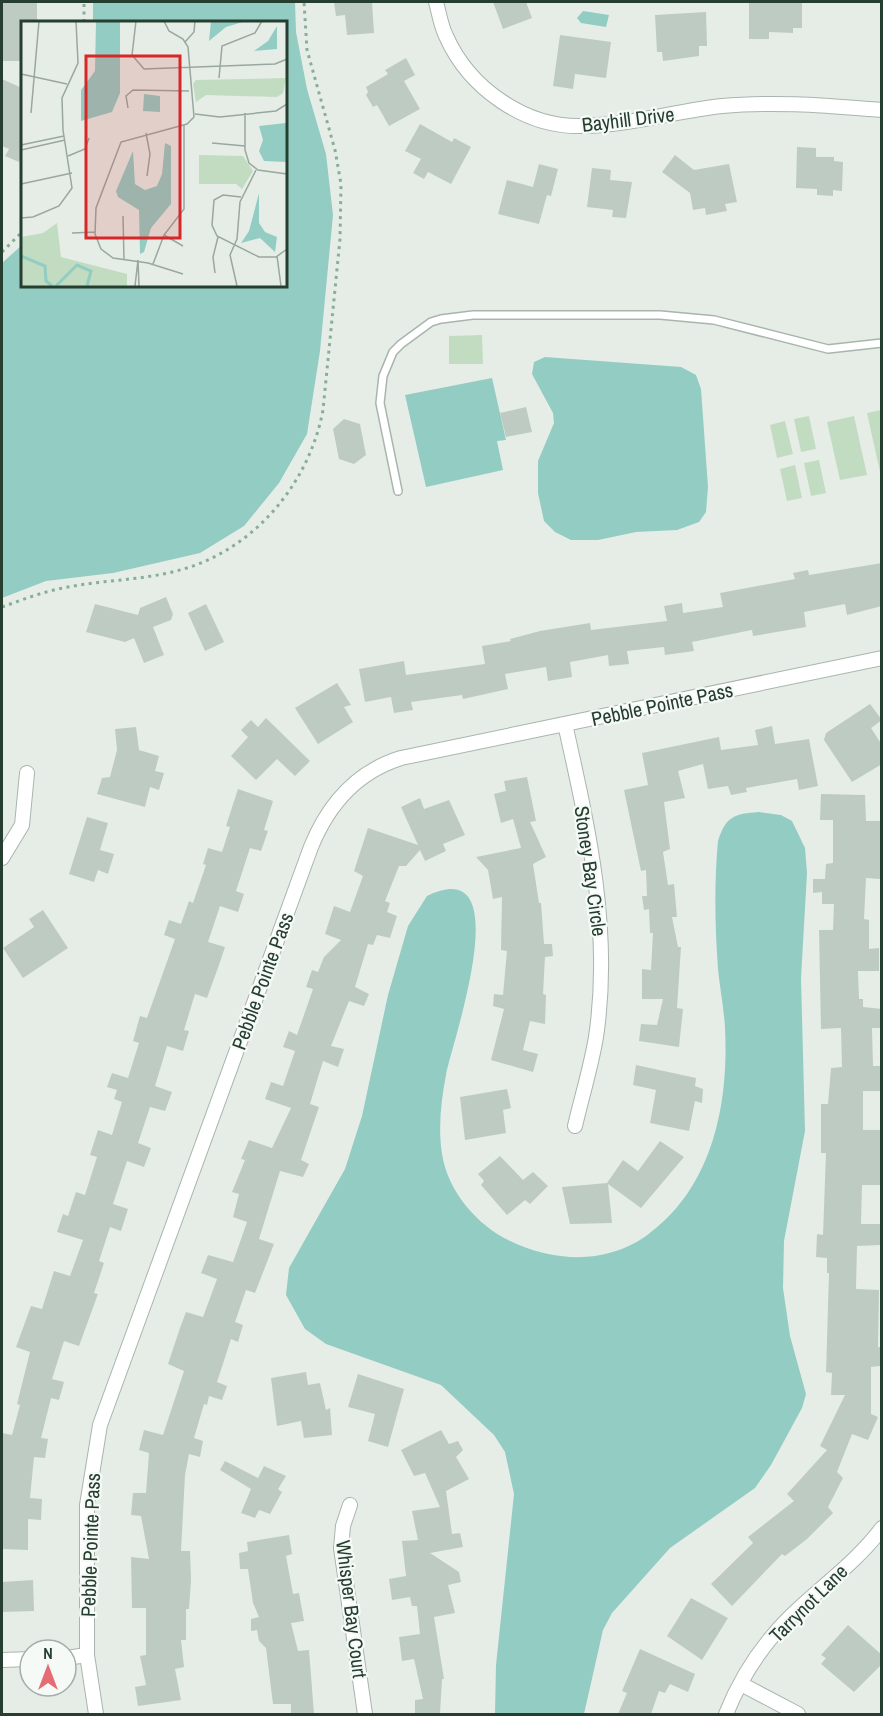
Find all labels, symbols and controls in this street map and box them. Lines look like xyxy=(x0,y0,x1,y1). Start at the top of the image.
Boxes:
inset map xyxy=(21,21,286,286)
street label: Bayhill Drive xyxy=(580,100,676,138)
street label: Pebble Pointe Pass xyxy=(589,676,735,732)
street label: Stoney Bay Circle xyxy=(568,804,614,938)
street label: Pebble Pointe Pass xyxy=(225,909,299,1053)
street label: Pebble Pointe Pass xyxy=(74,1473,106,1617)
street label: Whisper Bay Court xyxy=(330,1539,374,1680)
street label: Tarrynot Lane xyxy=(763,1558,853,1648)
north arrow xyxy=(18,1638,78,1698)
text: N xyxy=(43,1642,53,1664)

